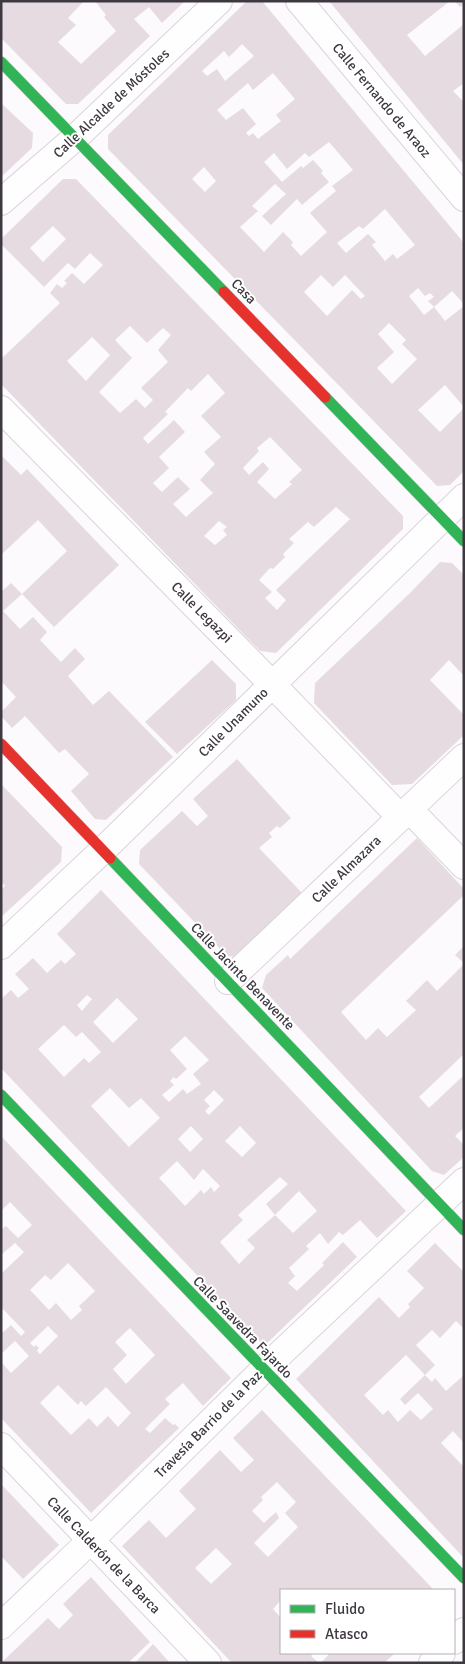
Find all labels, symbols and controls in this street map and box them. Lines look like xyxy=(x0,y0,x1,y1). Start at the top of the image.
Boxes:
street label: Calle Fernando de Araoz xyxy=(329,40,434,161)
street label: Calle Alcalde de Móstoles xyxy=(50,45,173,162)
street label: Casa xyxy=(228,275,260,308)
street label: Calle Legazpi xyxy=(168,578,236,646)
street label: Calle Unamuno xyxy=(195,684,272,761)
street label: Calle Almazara xyxy=(308,832,385,907)
street label: Calle Jacinto Benavente xyxy=(187,919,298,1033)
street label: Calle Saavedra Fajardo xyxy=(189,1273,296,1382)
street label: Travesía Barrio de la Paz xyxy=(151,1367,265,1481)
street label: Calle Calderón de la Barca xyxy=(43,1493,164,1617)
legend xyxy=(280,1589,455,1654)
text: Fluido xyxy=(325,1600,365,1618)
text: Atasco xyxy=(325,1625,368,1643)

